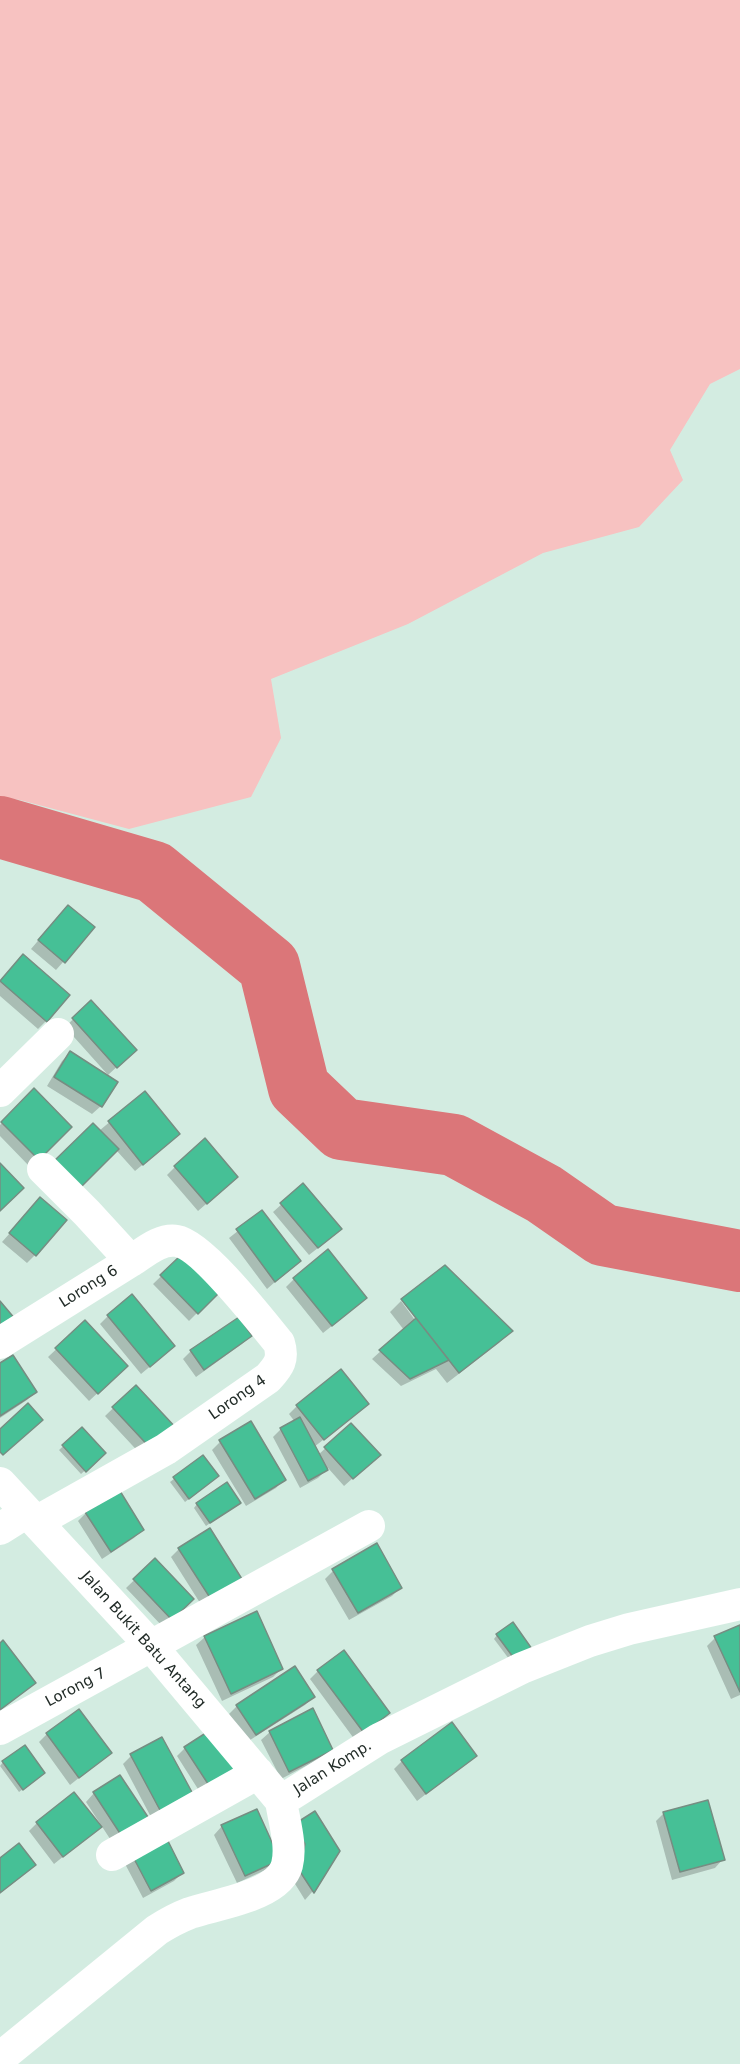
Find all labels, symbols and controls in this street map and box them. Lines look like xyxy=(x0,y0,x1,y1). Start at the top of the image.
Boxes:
street label: Lorong 6 xyxy=(56,1262,122,1312)
street label: Lorong 4 xyxy=(206,1372,270,1424)
street label: Jalan Bukit Batu Antang xyxy=(77,1568,209,1712)
street label: Lorong 7 xyxy=(43,1665,109,1711)
street label: Jalan Komp. xyxy=(291,1737,375,1799)

